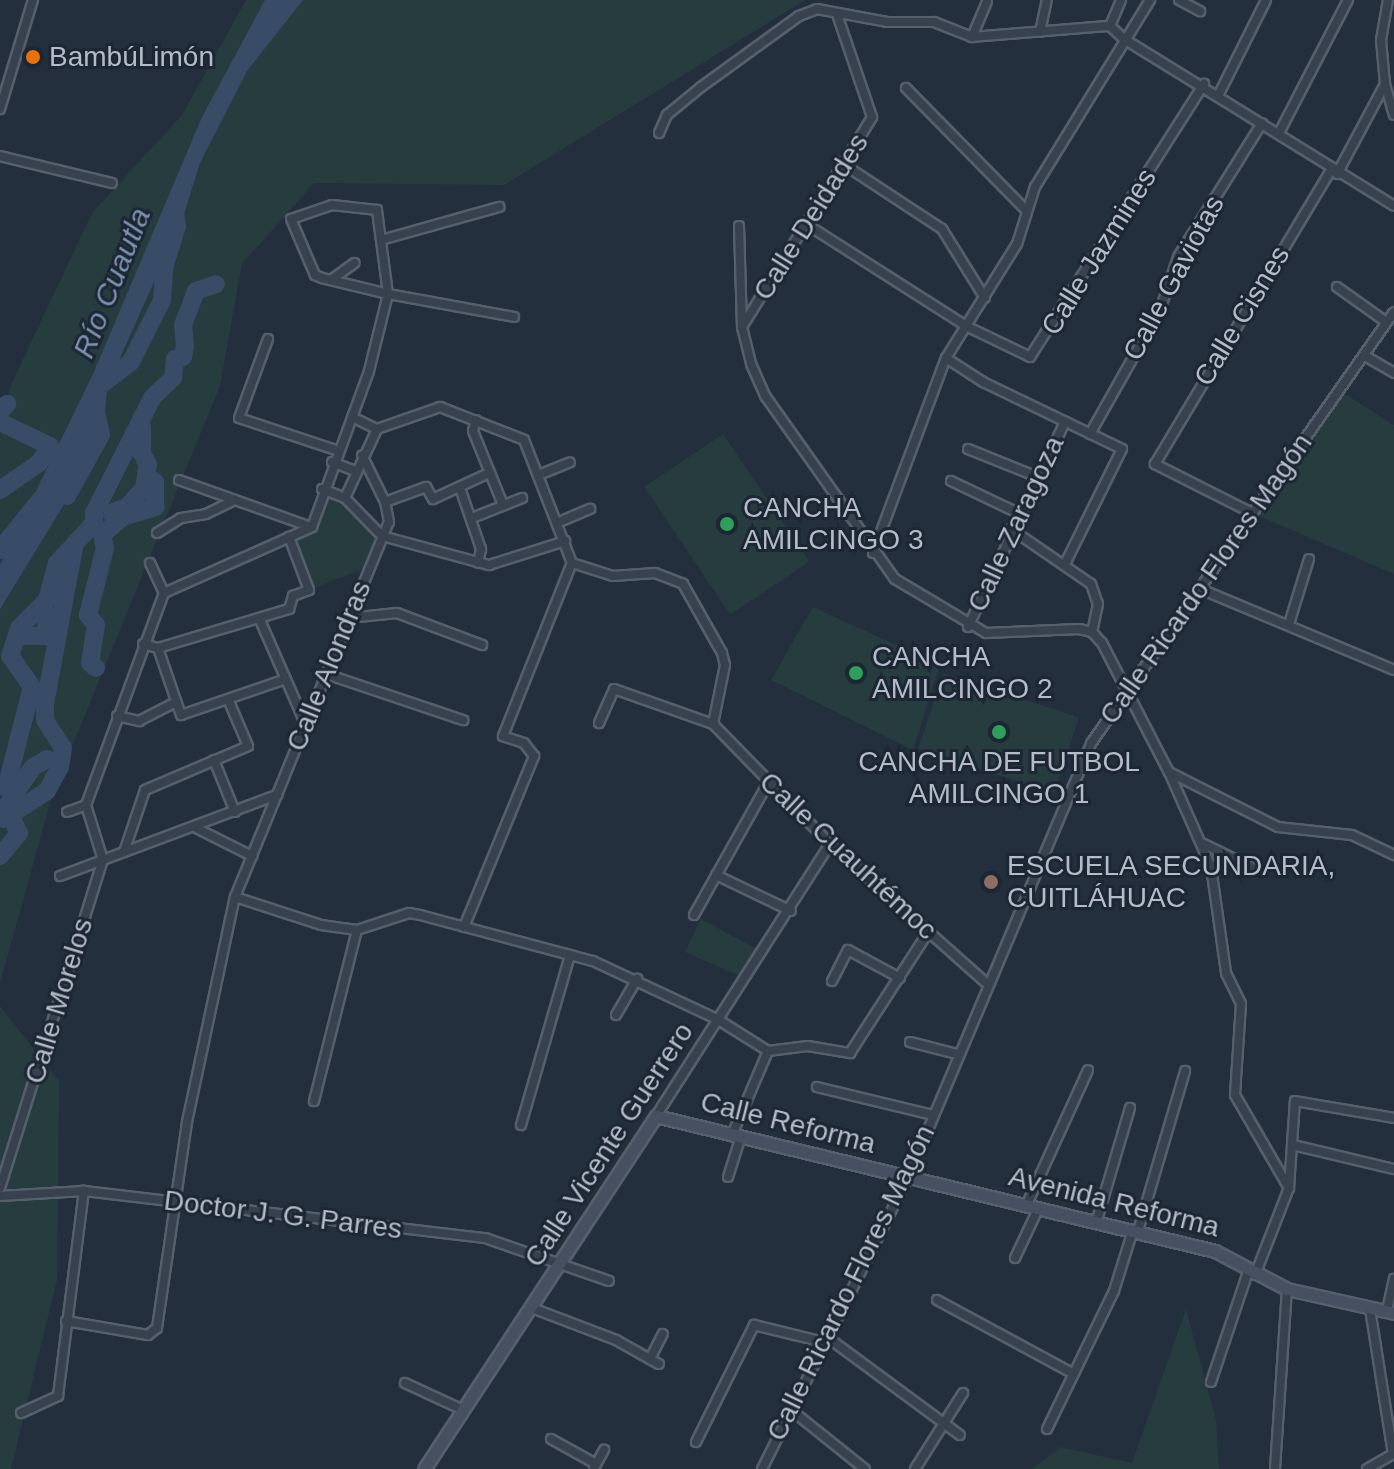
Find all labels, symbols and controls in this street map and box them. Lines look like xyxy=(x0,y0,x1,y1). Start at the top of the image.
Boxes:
place label: BambúLimón xyxy=(49,40,214,74)
marker: BambúLimón xyxy=(24,48,42,66)
street label: Calle Deidades xyxy=(746,128,876,306)
street label: Calle Jazmines xyxy=(1034,163,1164,341)
street label: Calle Gaviotas xyxy=(1116,190,1232,366)
water label: Río Cuautla xyxy=(66,203,158,363)
street label: Calle Cisnes xyxy=(1187,240,1297,392)
street label: Calle Ricardo Flores Magón xyxy=(1093,427,1319,731)
street label: Calle Zaragoza xyxy=(961,431,1071,617)
place label: CANCHA AMILCINGO 3 xyxy=(743,491,923,557)
marker: CANCHA AMILCINGO 3 xyxy=(718,515,736,533)
street label: Calle Alondras xyxy=(279,575,379,757)
place label: CANCHA AMILCINGO 2 xyxy=(872,640,1052,706)
marker: CANCHA AMILCINGO 2 xyxy=(847,664,865,682)
marker: CANCHA DE FUTBOL AMILCINGO 1 xyxy=(990,723,1008,741)
place label: CANCHA DE FUTBOL AMILCINGO 1 xyxy=(857,745,1141,811)
street label: Calle Cuauhtémoc xyxy=(752,765,944,947)
place label: ESCUELA SECUNDARIA, CUITLÁHUAC xyxy=(1007,849,1337,915)
marker: ESCUELA SECUNDARIA, CUITLÁHUAC xyxy=(982,873,1000,891)
street label: Calle Morelos xyxy=(18,914,100,1088)
street label: Calle Vicente Guerrero xyxy=(517,1017,701,1273)
street label: Calle Reforma xyxy=(697,1085,879,1161)
street label: Calle Ricardo Flores Magón xyxy=(760,1120,942,1446)
street label: Avenida Reforma xyxy=(1005,1160,1223,1244)
street label: Doctor J. G. Parres xyxy=(162,1184,404,1246)

